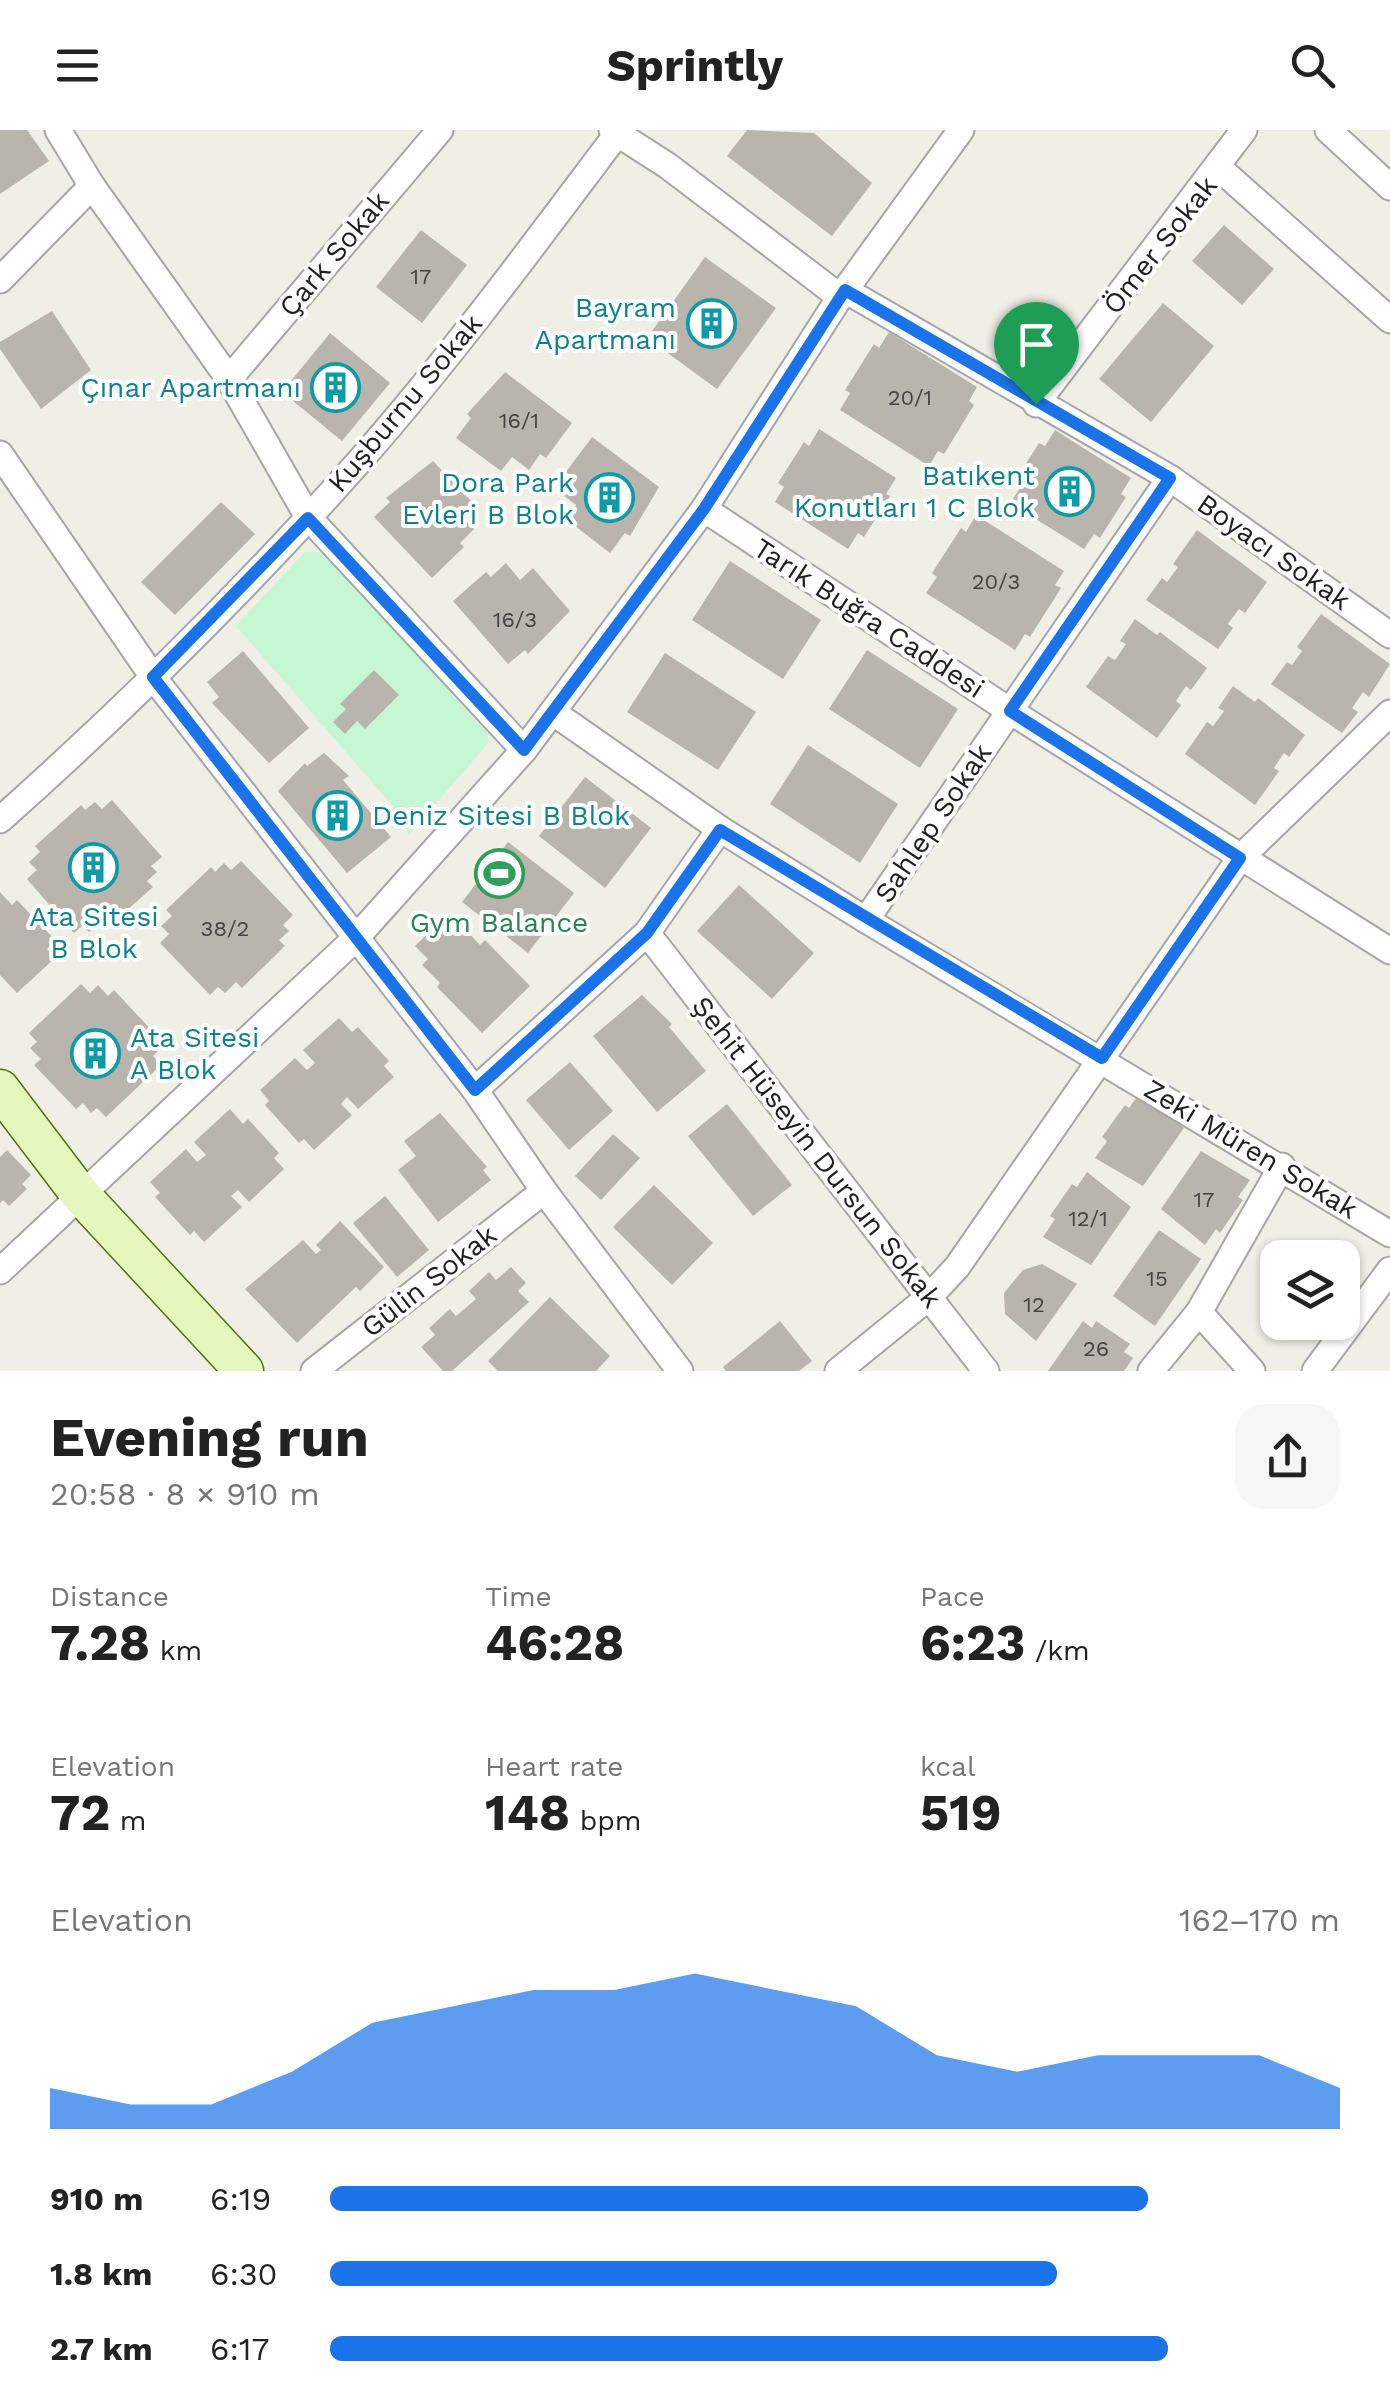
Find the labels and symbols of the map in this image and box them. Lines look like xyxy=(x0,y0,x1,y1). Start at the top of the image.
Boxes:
street label: Ömer Sokak xyxy=(1096,169,1224,321)
street label: Çark Sokak xyxy=(272,185,396,323)
house number: 17 xyxy=(411,264,431,289)
place label: Bayram Apartmanı xyxy=(534,291,676,356)
building icon: Bayram Apartmanı xyxy=(685,297,737,349)
pin xyxy=(994,302,1079,405)
street label: Kuşburnu Sokak xyxy=(321,307,489,499)
building icon: Çınar Apartmanı xyxy=(310,361,362,413)
place label: Çınar Apartmanı xyxy=(80,371,301,404)
house number: 20/1 xyxy=(888,385,932,410)
house number: 16/1 xyxy=(499,408,539,433)
place label: Batıkent Konutları 1 C Blok xyxy=(794,459,1035,524)
building icon: Batıkent Konutları 1 C Blok xyxy=(1044,465,1096,517)
place label: Dora Park Evleri B Blok xyxy=(402,466,574,531)
building icon: Dora Park Evleri B Blok xyxy=(583,472,635,524)
street label: Boyacı Sokak xyxy=(1191,487,1357,617)
street label: Tarık Buğra Caddesi xyxy=(747,531,991,705)
house number: 20/3 xyxy=(972,569,1020,594)
house number: 16/3 xyxy=(493,607,537,632)
street label: Sahlep Sokak xyxy=(868,737,998,909)
building icon: Deniz Sitesi B Blok xyxy=(311,789,363,841)
place label: Deniz Sitesi B Blok xyxy=(372,799,630,832)
building icon: Ata Sitesi B Blok xyxy=(68,842,120,894)
sports icon: Gym Balance xyxy=(473,848,525,900)
place label: Ata Sitesi B Blok xyxy=(29,900,159,965)
place label: Gym Balance xyxy=(410,906,588,939)
house number: 38/2 xyxy=(201,916,249,941)
street label: Şehit Hüseyin Dursun Sokak xyxy=(685,990,949,1314)
place label: Ata Sitesi A Blok xyxy=(130,1021,259,1086)
building icon: Ata Sitesi A Blok xyxy=(69,1027,121,1079)
street label: Zeki Müren Sokak xyxy=(1138,1072,1364,1226)
house number: 17 xyxy=(1194,1187,1214,1212)
house number: 12/1 xyxy=(1068,1206,1108,1231)
street label: Gülin Sokak xyxy=(355,1218,503,1344)
house number: 15 xyxy=(1146,1266,1168,1291)
house number: 12 xyxy=(1023,1292,1045,1317)
house number: 26 xyxy=(1083,1336,1109,1361)

